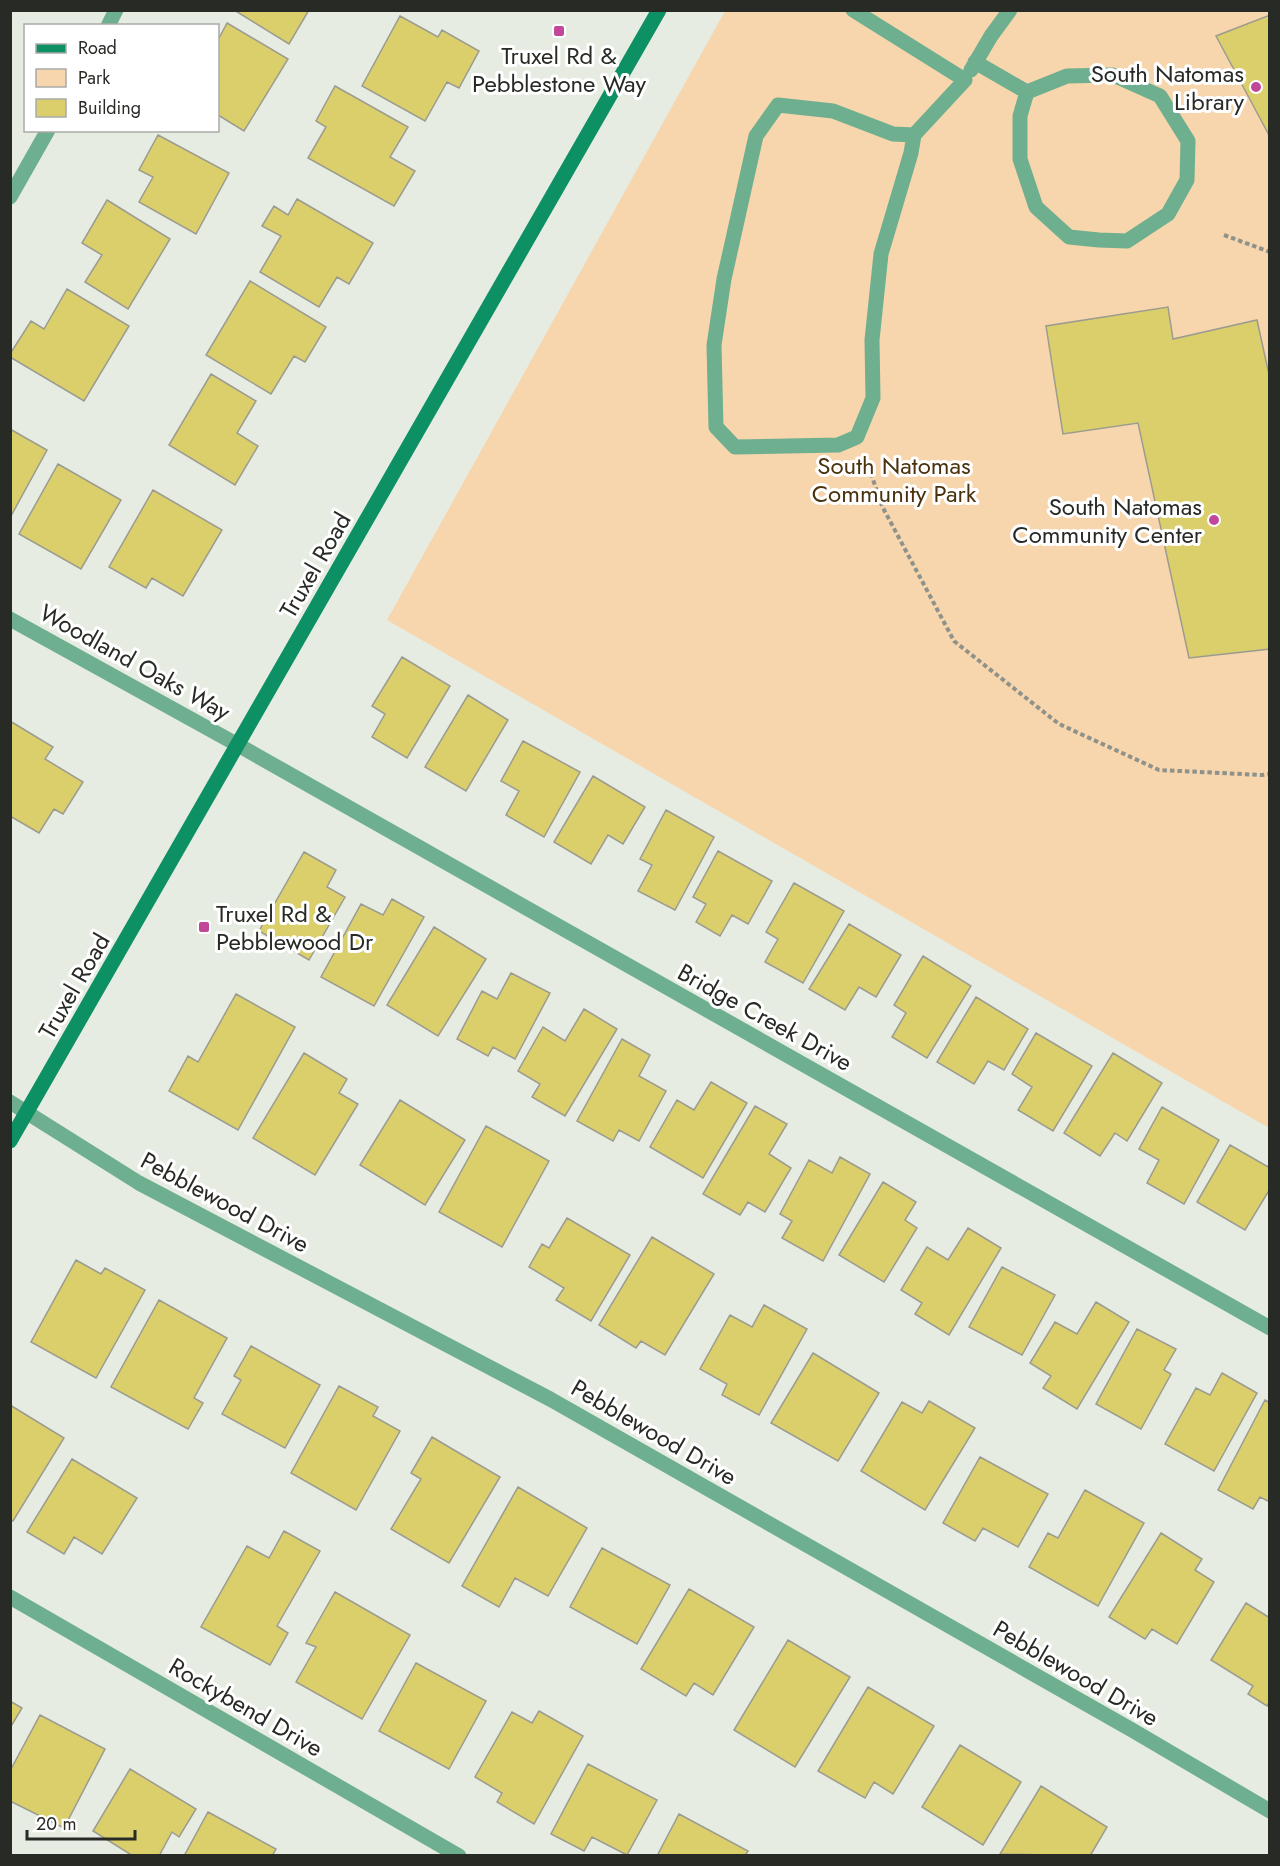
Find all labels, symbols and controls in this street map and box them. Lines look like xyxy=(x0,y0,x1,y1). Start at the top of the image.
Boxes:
legend xyxy=(24,24,219,132)
marker: Truxel Rd & Pebblestone Way xyxy=(552,24,566,38)
text: Road xyxy=(78,35,117,61)
place label: Truxel Rd & Pebblestone Way xyxy=(472,38,646,101)
place label: South Natomas Library xyxy=(1091,56,1244,119)
text: Park xyxy=(78,65,110,91)
marker: South Natomas Library xyxy=(1249,80,1263,94)
text: Building xyxy=(78,95,141,121)
park label: South Natomas Community Park xyxy=(812,448,977,511)
place label: South Natomas Community Center xyxy=(1012,489,1203,552)
street label: Truxel Road xyxy=(271,506,359,624)
marker: South Natomas Community Center xyxy=(1207,513,1221,527)
street label: Woodland Oaks Way xyxy=(33,595,237,729)
place label: Truxel Rd & Pebblewood Dr xyxy=(216,896,374,959)
marker: Truxel Rd & Pebblewood Dr xyxy=(197,920,211,934)
street label: Truxel Road xyxy=(30,927,118,1045)
street label: Bridge Creek Drive xyxy=(671,954,859,1080)
street label: Pebblewood Drive xyxy=(135,1143,315,1261)
street label: Pebblewood Drive xyxy=(565,1370,743,1494)
street label: Pebblewood Drive xyxy=(987,1611,1165,1735)
street label: Rockybend Drive xyxy=(163,1649,329,1765)
scale bar xyxy=(27,1803,135,1841)
text: 20 m xyxy=(36,1811,76,1837)

